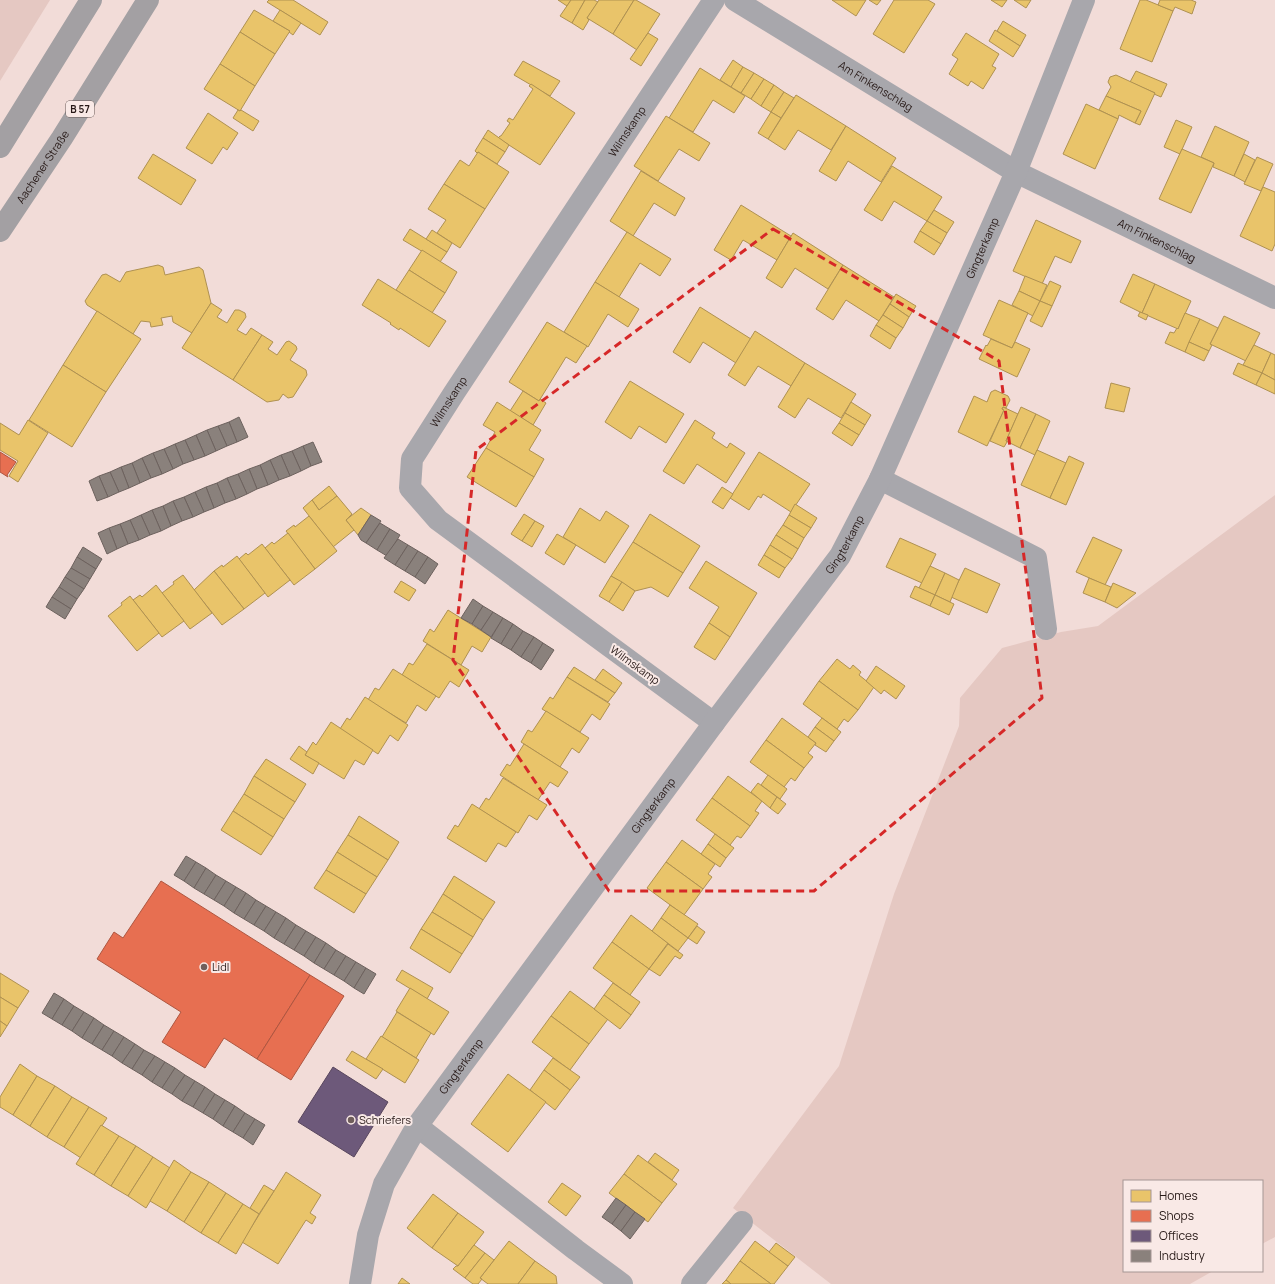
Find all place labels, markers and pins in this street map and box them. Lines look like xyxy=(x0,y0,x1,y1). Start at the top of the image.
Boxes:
place label: Lidl xyxy=(212,959,229,974)
marker: Lidl xyxy=(199,962,209,972)
place label: Schriefers xyxy=(359,1112,411,1127)
marker: Schriefers xyxy=(346,1115,356,1125)

